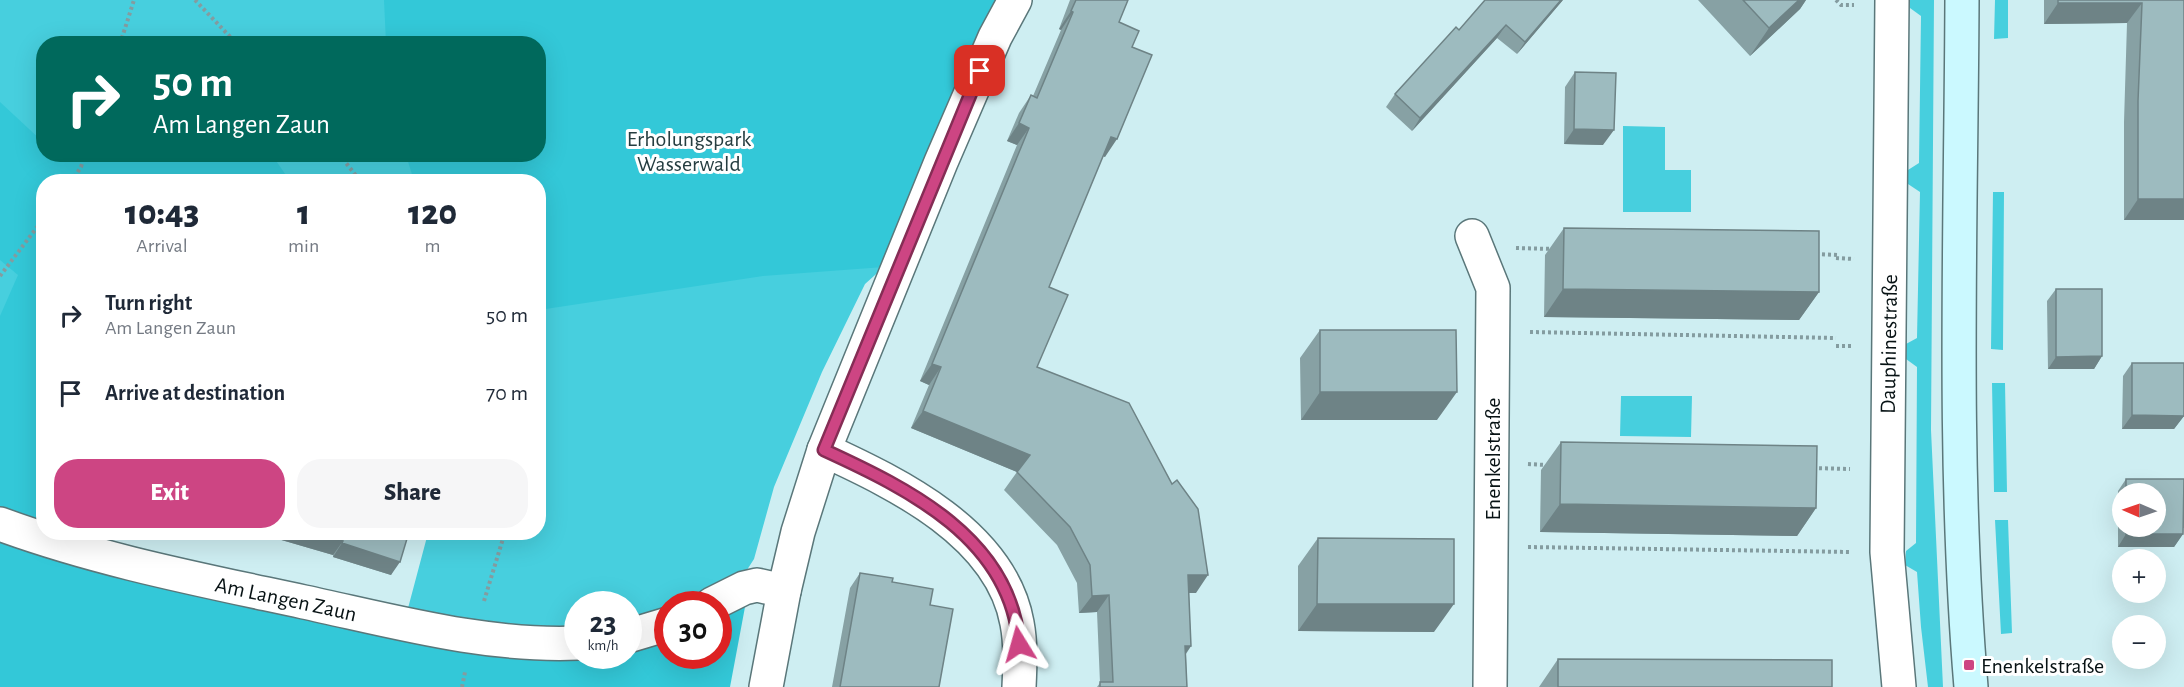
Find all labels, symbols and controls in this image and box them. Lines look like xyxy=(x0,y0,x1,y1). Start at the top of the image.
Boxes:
pin xyxy=(954,45,1005,96)
icon: arrive xyxy=(963,54,996,87)
icon: right xyxy=(54,60,132,138)
text: 50 m xyxy=(153,62,233,104)
text: Am Langen Zaun xyxy=(153,111,330,138)
park label: Erholungspark Wasserwald xyxy=(627,128,751,175)
text: 10:43 xyxy=(125,195,199,231)
text: 1 xyxy=(297,195,310,231)
text: 120 xyxy=(408,195,457,231)
text: Arrival xyxy=(136,236,188,256)
text: min xyxy=(288,236,319,256)
text: m xyxy=(425,236,441,256)
street label: Dauphinestraße xyxy=(1877,274,1901,414)
text: Turn right xyxy=(105,292,192,314)
icon: right xyxy=(54,299,87,332)
text: 50 m xyxy=(486,304,528,326)
text: Am Langen Zaun xyxy=(105,318,236,338)
icon: arrive xyxy=(54,377,87,410)
text: Arrive at destination xyxy=(105,382,285,404)
text: 70 m xyxy=(486,382,528,404)
street label: Enenkelstraße xyxy=(1482,397,1504,521)
button: Exit xyxy=(54,459,285,528)
button: Share xyxy=(297,459,528,528)
north arrow xyxy=(2112,483,2166,537)
map controls xyxy=(2112,483,2166,669)
button: + xyxy=(2112,549,2166,603)
street label: Am Langen Zaun xyxy=(213,573,359,625)
speed limit sign: 30 xyxy=(654,591,732,669)
text: 23 xyxy=(589,608,617,638)
position arrow xyxy=(987,612,1051,676)
button: − xyxy=(2112,615,2166,669)
text: km/h xyxy=(588,638,618,653)
place label: Enenkelstraße xyxy=(1981,655,2104,677)
marker: Enenkelstraße xyxy=(1962,658,1976,672)

